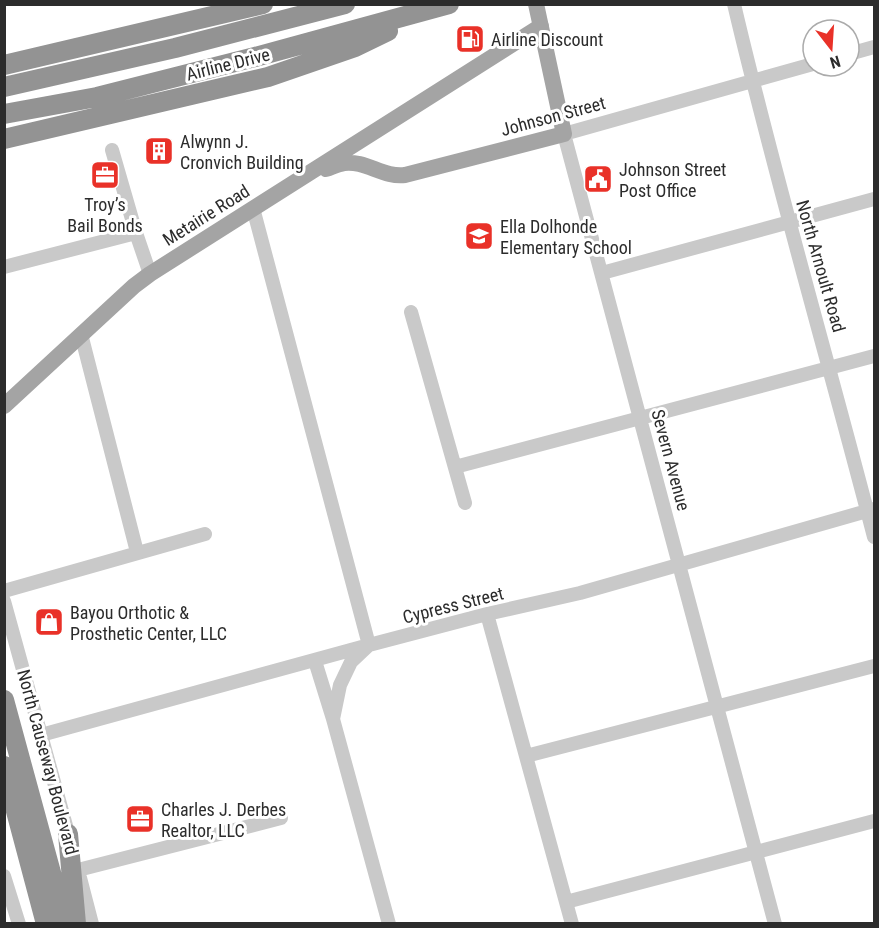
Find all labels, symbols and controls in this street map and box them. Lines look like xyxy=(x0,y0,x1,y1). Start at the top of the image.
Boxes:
north arrow xyxy=(801,18,861,78)
fuel station icon: Airline Discount xyxy=(454,23,486,55)
place label: Airline Discount xyxy=(491,29,603,50)
street label: Airline Drive xyxy=(184,43,272,85)
text: N xyxy=(828,51,843,72)
street label: Johnson Street xyxy=(498,92,608,140)
place label: Alwynn J. Cronvich Building xyxy=(180,131,304,173)
building icon: Alwynn J. Cronvich Building xyxy=(143,135,175,167)
office icon: Troy’s Bail Bonds xyxy=(89,159,121,191)
place label: Johnson Street Post Office xyxy=(619,159,726,201)
public building icon: Johnson Street Post Office xyxy=(582,163,614,195)
street label: Metairie Road xyxy=(159,180,253,250)
place label: Troy’s Bail Bonds xyxy=(67,194,143,236)
street label: North Arnoult Road xyxy=(792,198,850,334)
place label: Ella Dolhonde Elementary School xyxy=(500,216,632,258)
school or university icon: Ella Dolhonde Elementary School xyxy=(463,220,495,252)
street label: Severn Avenue xyxy=(647,407,695,513)
street label: Cypress Street xyxy=(400,582,506,628)
place label: Bayou Orthotic & Prosthetic Center, LLC xyxy=(70,602,227,644)
shop icon: Bayou Orthotic & Prosthetic Center, LLC xyxy=(33,606,65,638)
street label: North Causeway Boulevard xyxy=(13,667,83,857)
place label: Charles J. Derbes Realtor, LLC xyxy=(161,799,286,841)
office icon: Charles J. Derbes Realtor, LLC xyxy=(124,803,156,835)

